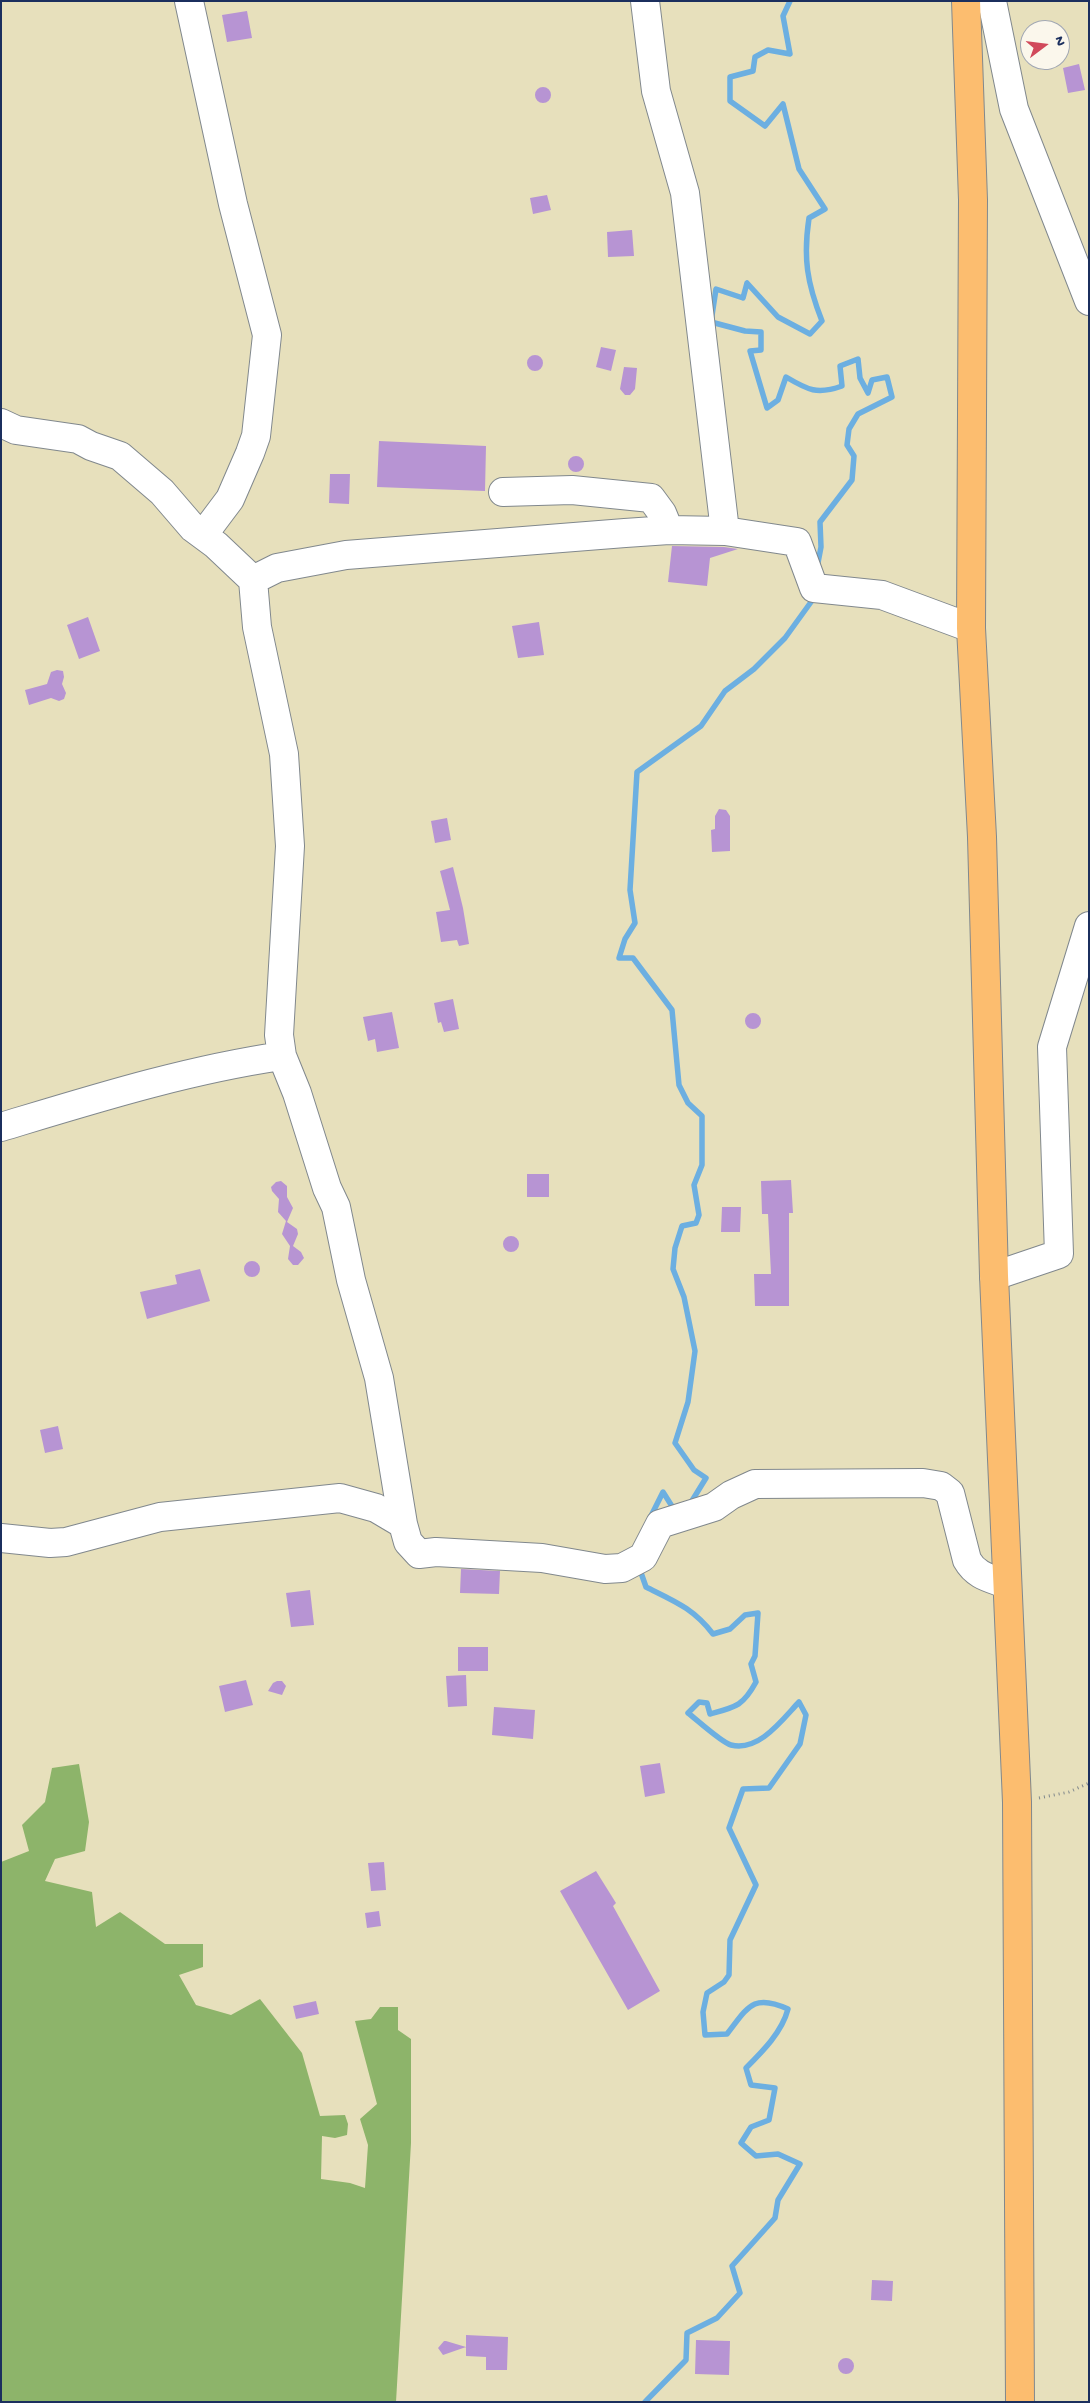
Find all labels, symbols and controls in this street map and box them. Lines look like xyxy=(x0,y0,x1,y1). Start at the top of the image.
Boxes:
north arrow xyxy=(1020,20,1070,70)
text: N xyxy=(1050,35,1068,48)

